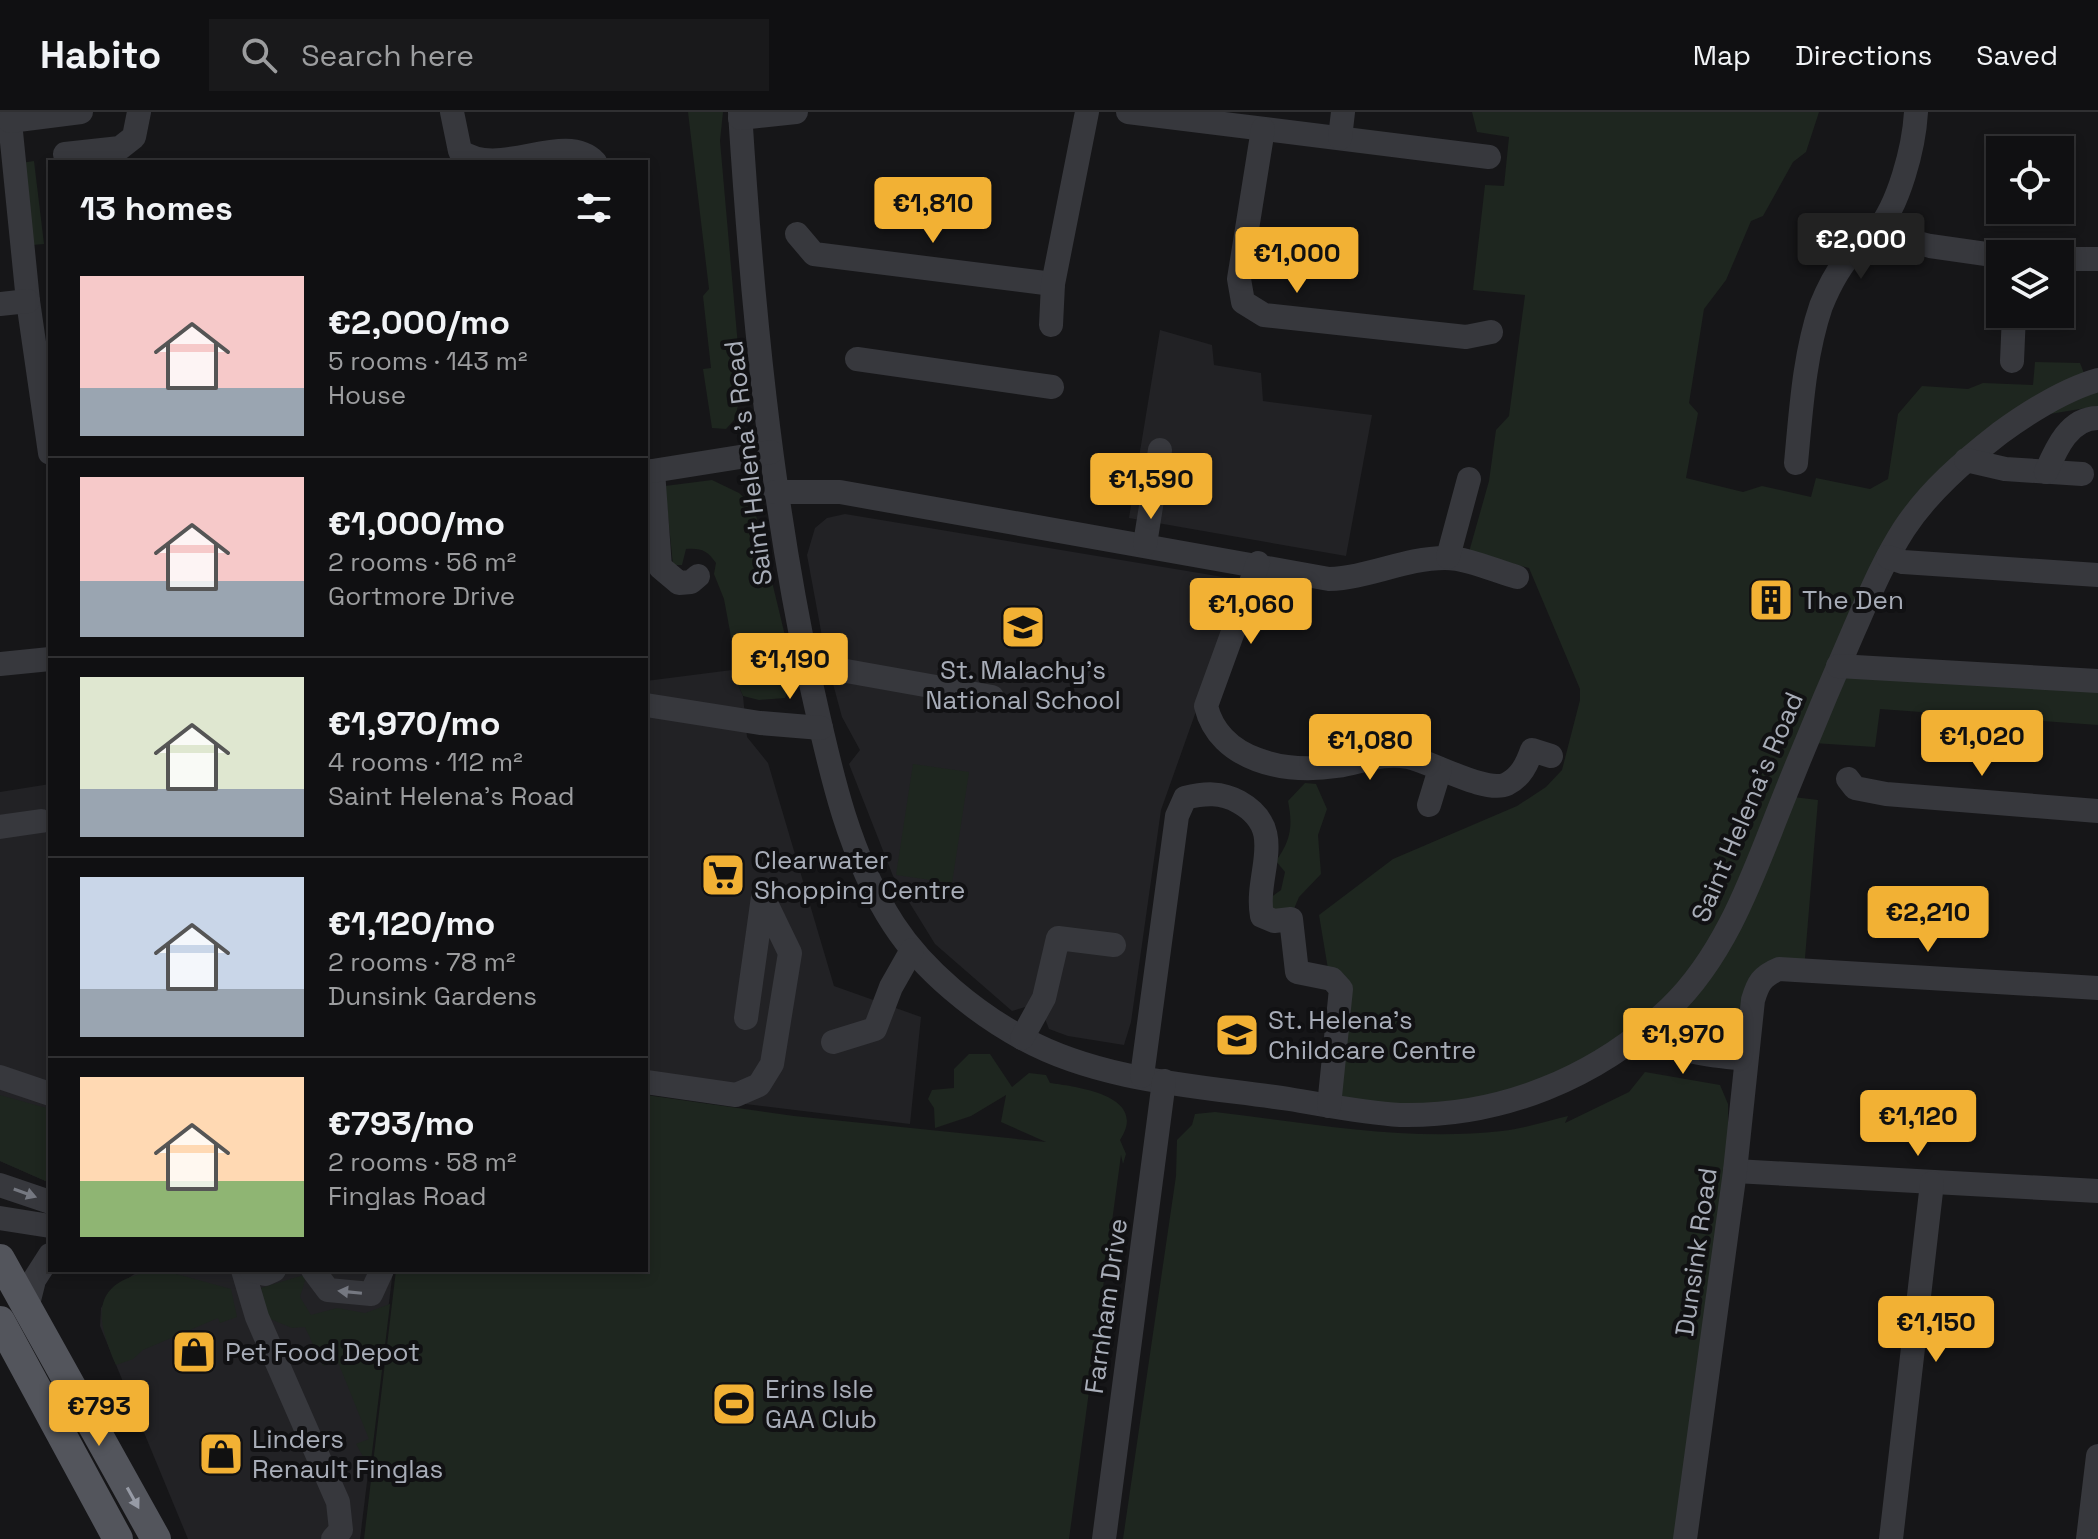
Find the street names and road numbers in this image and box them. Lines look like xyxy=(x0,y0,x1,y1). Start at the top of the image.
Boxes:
street label: Saint Helena's Road xyxy=(716,339,780,587)
street label: Saint Helena's Road xyxy=(1683,687,1811,927)
street label: Dunsink Road xyxy=(1667,1166,1725,1338)
street label: Farnham Drive xyxy=(1077,1216,1135,1396)

